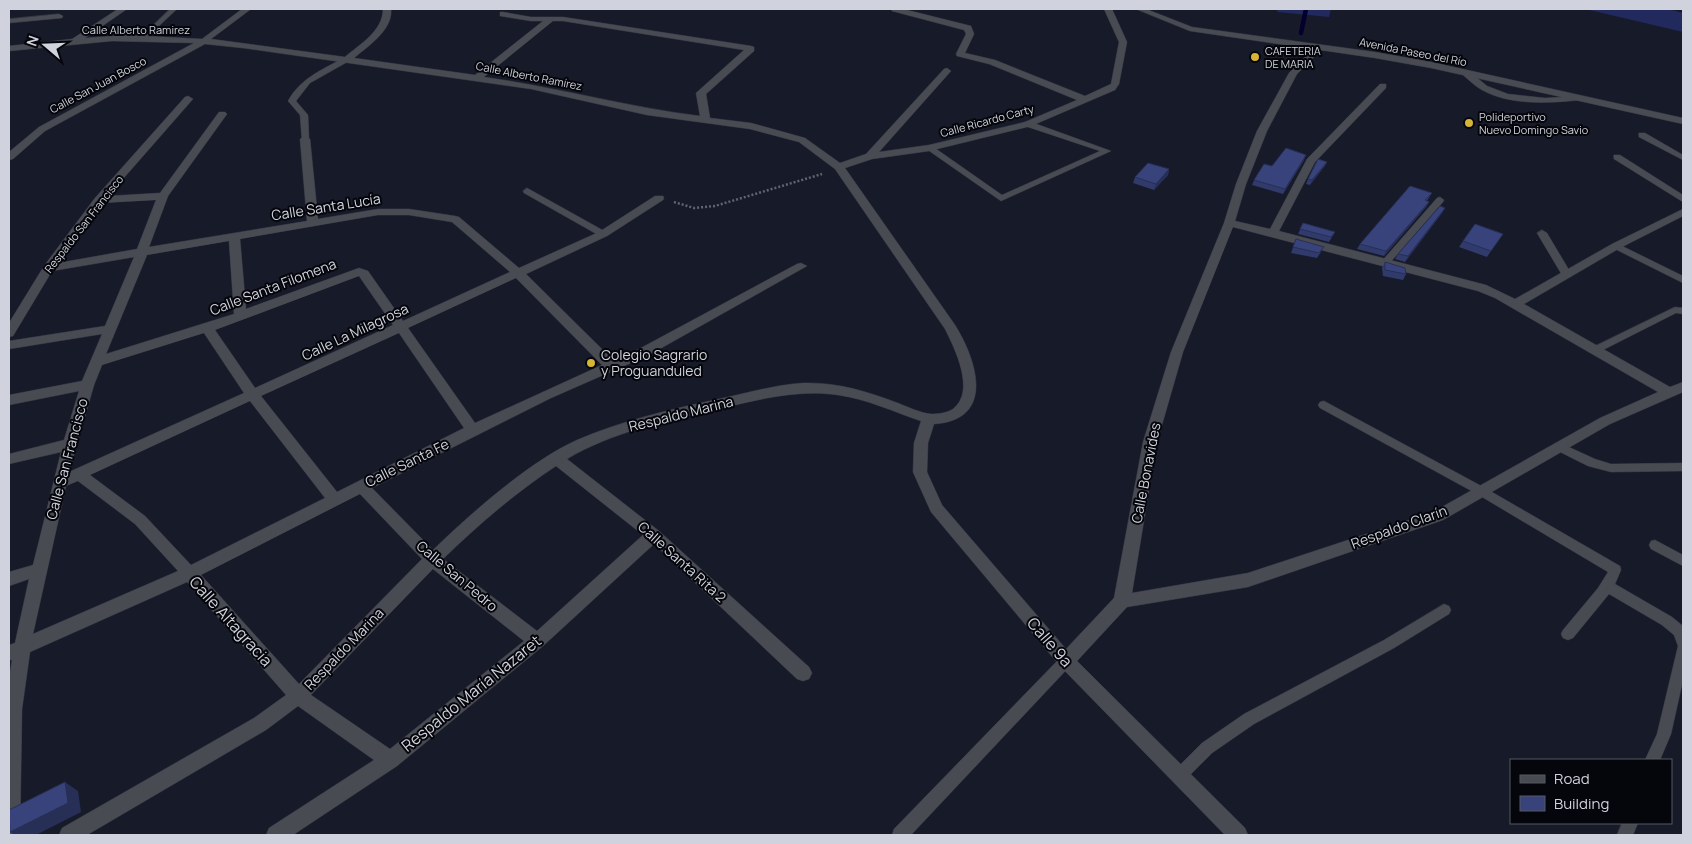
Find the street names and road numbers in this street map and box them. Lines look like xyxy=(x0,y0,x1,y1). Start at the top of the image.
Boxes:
street label: Calle Alberto Ramirez xyxy=(82,22,190,37)
street label: Avenida Paseo del Río xyxy=(1358,34,1469,69)
street label: Calle San Juan Bosco xyxy=(47,53,149,116)
street label: Calle Alberto Ramírez xyxy=(475,58,584,93)
street label: Calle Ricardo Carty xyxy=(938,101,1036,140)
street label: Respaldo San Francisco xyxy=(41,171,127,276)
street label: Calle Santa Lucía xyxy=(270,188,382,225)
street label: Calle Santa Filomena xyxy=(207,254,339,319)
street label: Calle La Milagrosa xyxy=(298,298,411,365)
street label: Respaldo Marina xyxy=(627,391,735,436)
street label: Calle San Francisco xyxy=(41,396,92,522)
street label: Calle Bonavides xyxy=(1126,421,1165,525)
street label: Calle Santa Fe xyxy=(362,434,452,491)
street label: Respaldo Clarín xyxy=(1348,500,1449,553)
street label: Calle Santa Rita 2 xyxy=(634,517,731,606)
street label: Calle San Pedro xyxy=(413,536,502,615)
street label: Calle Altagracia xyxy=(184,571,278,671)
street label: Respaldo Marina xyxy=(300,604,388,694)
street label: Calle 9a xyxy=(1022,612,1078,672)
street label: Respaldo María Nazaret xyxy=(396,630,546,756)

